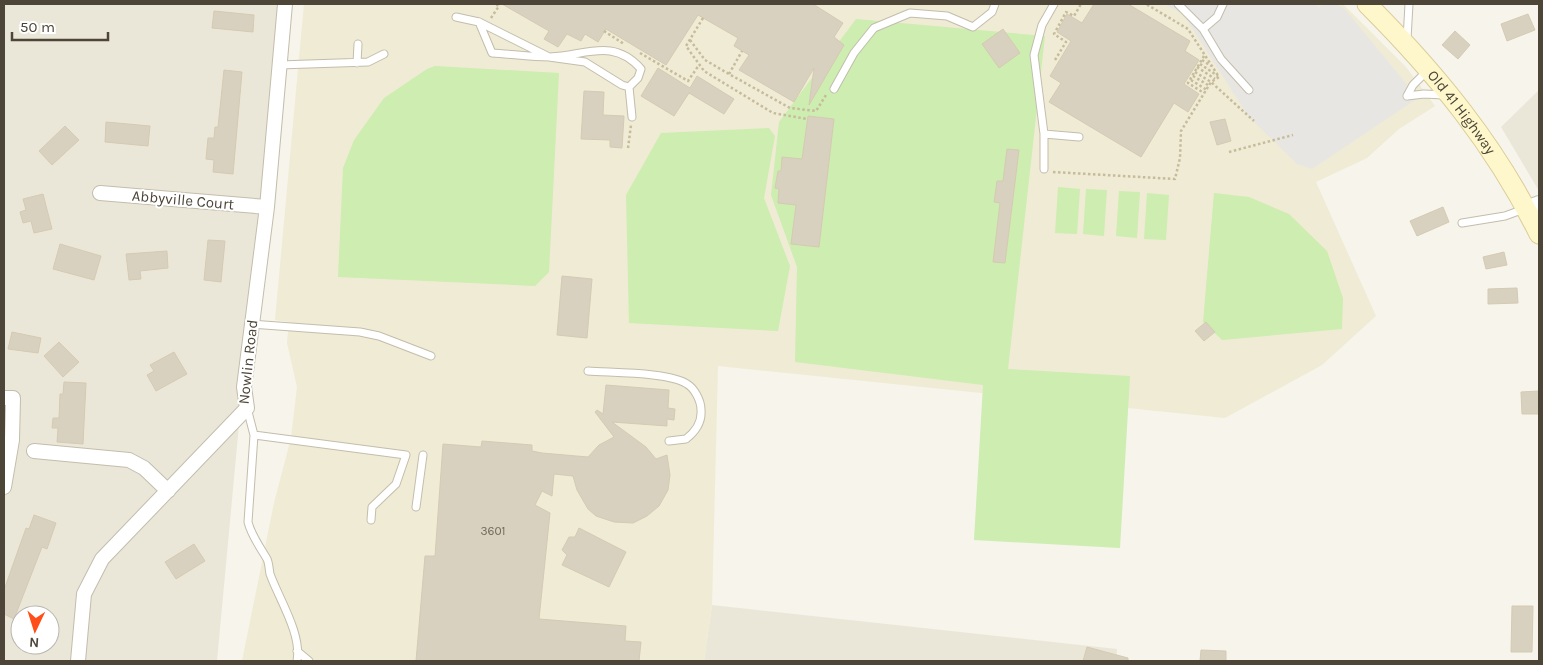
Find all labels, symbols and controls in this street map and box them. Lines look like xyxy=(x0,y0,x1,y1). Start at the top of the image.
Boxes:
scale bar xyxy=(12,10,109,42)
text: 50 m xyxy=(20,18,55,36)
street label: Old 41 Highway xyxy=(1424,66,1500,158)
street label: Abbyville Court xyxy=(131,187,235,213)
street label: Nowlin Road xyxy=(235,319,261,405)
house number: 3601 xyxy=(480,524,506,538)
north arrow xyxy=(10,605,60,655)
text: N xyxy=(29,634,40,651)

